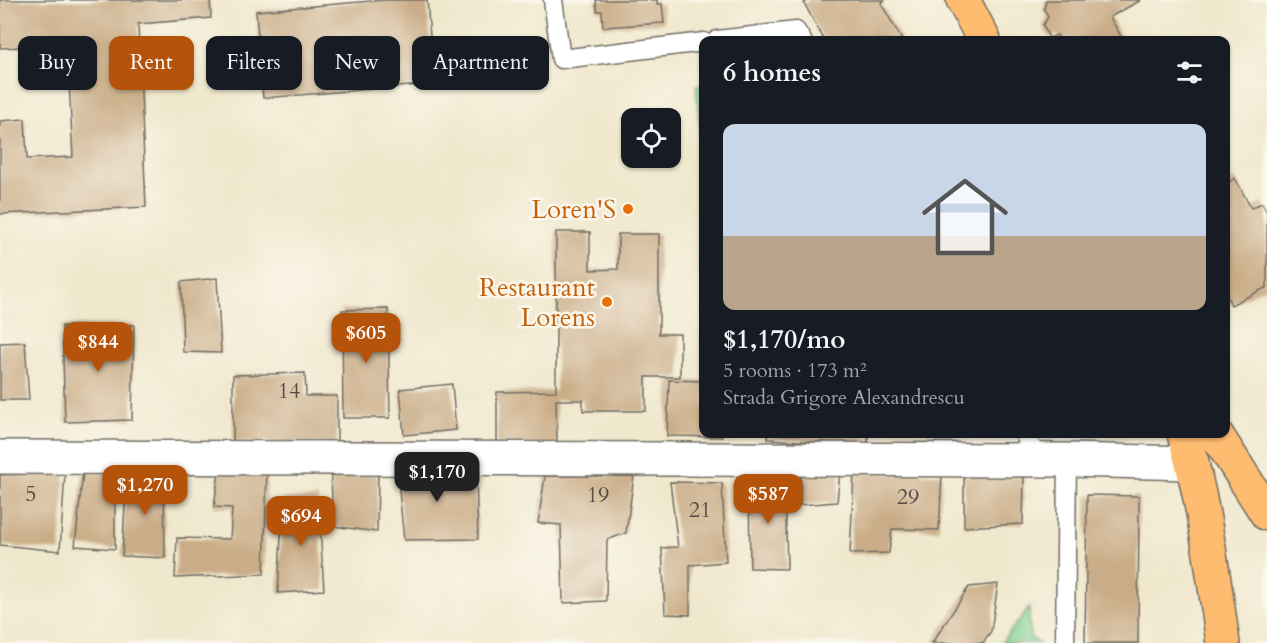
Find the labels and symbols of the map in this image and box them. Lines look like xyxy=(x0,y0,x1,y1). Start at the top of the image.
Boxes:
place label: Loren'S xyxy=(531,192,616,227)
marker: Loren'S xyxy=(621,202,635,216)
place label: Restaurant Lorens xyxy=(479,270,595,335)
marker: Restaurant Lorens xyxy=(600,295,614,309)
pin: $605 xyxy=(330,313,402,364)
pin: $844 xyxy=(62,322,134,373)
house number: 14 xyxy=(278,376,300,406)
pin: $1,170 xyxy=(388,452,486,503)
pin: $1,270 xyxy=(96,465,194,516)
pin: $587 xyxy=(732,474,804,525)
house number: 5 xyxy=(25,479,37,509)
house number: 19 xyxy=(587,480,609,510)
house number: 29 xyxy=(897,482,919,512)
house number: 21 xyxy=(689,495,711,525)
pin: $694 xyxy=(265,496,337,547)

